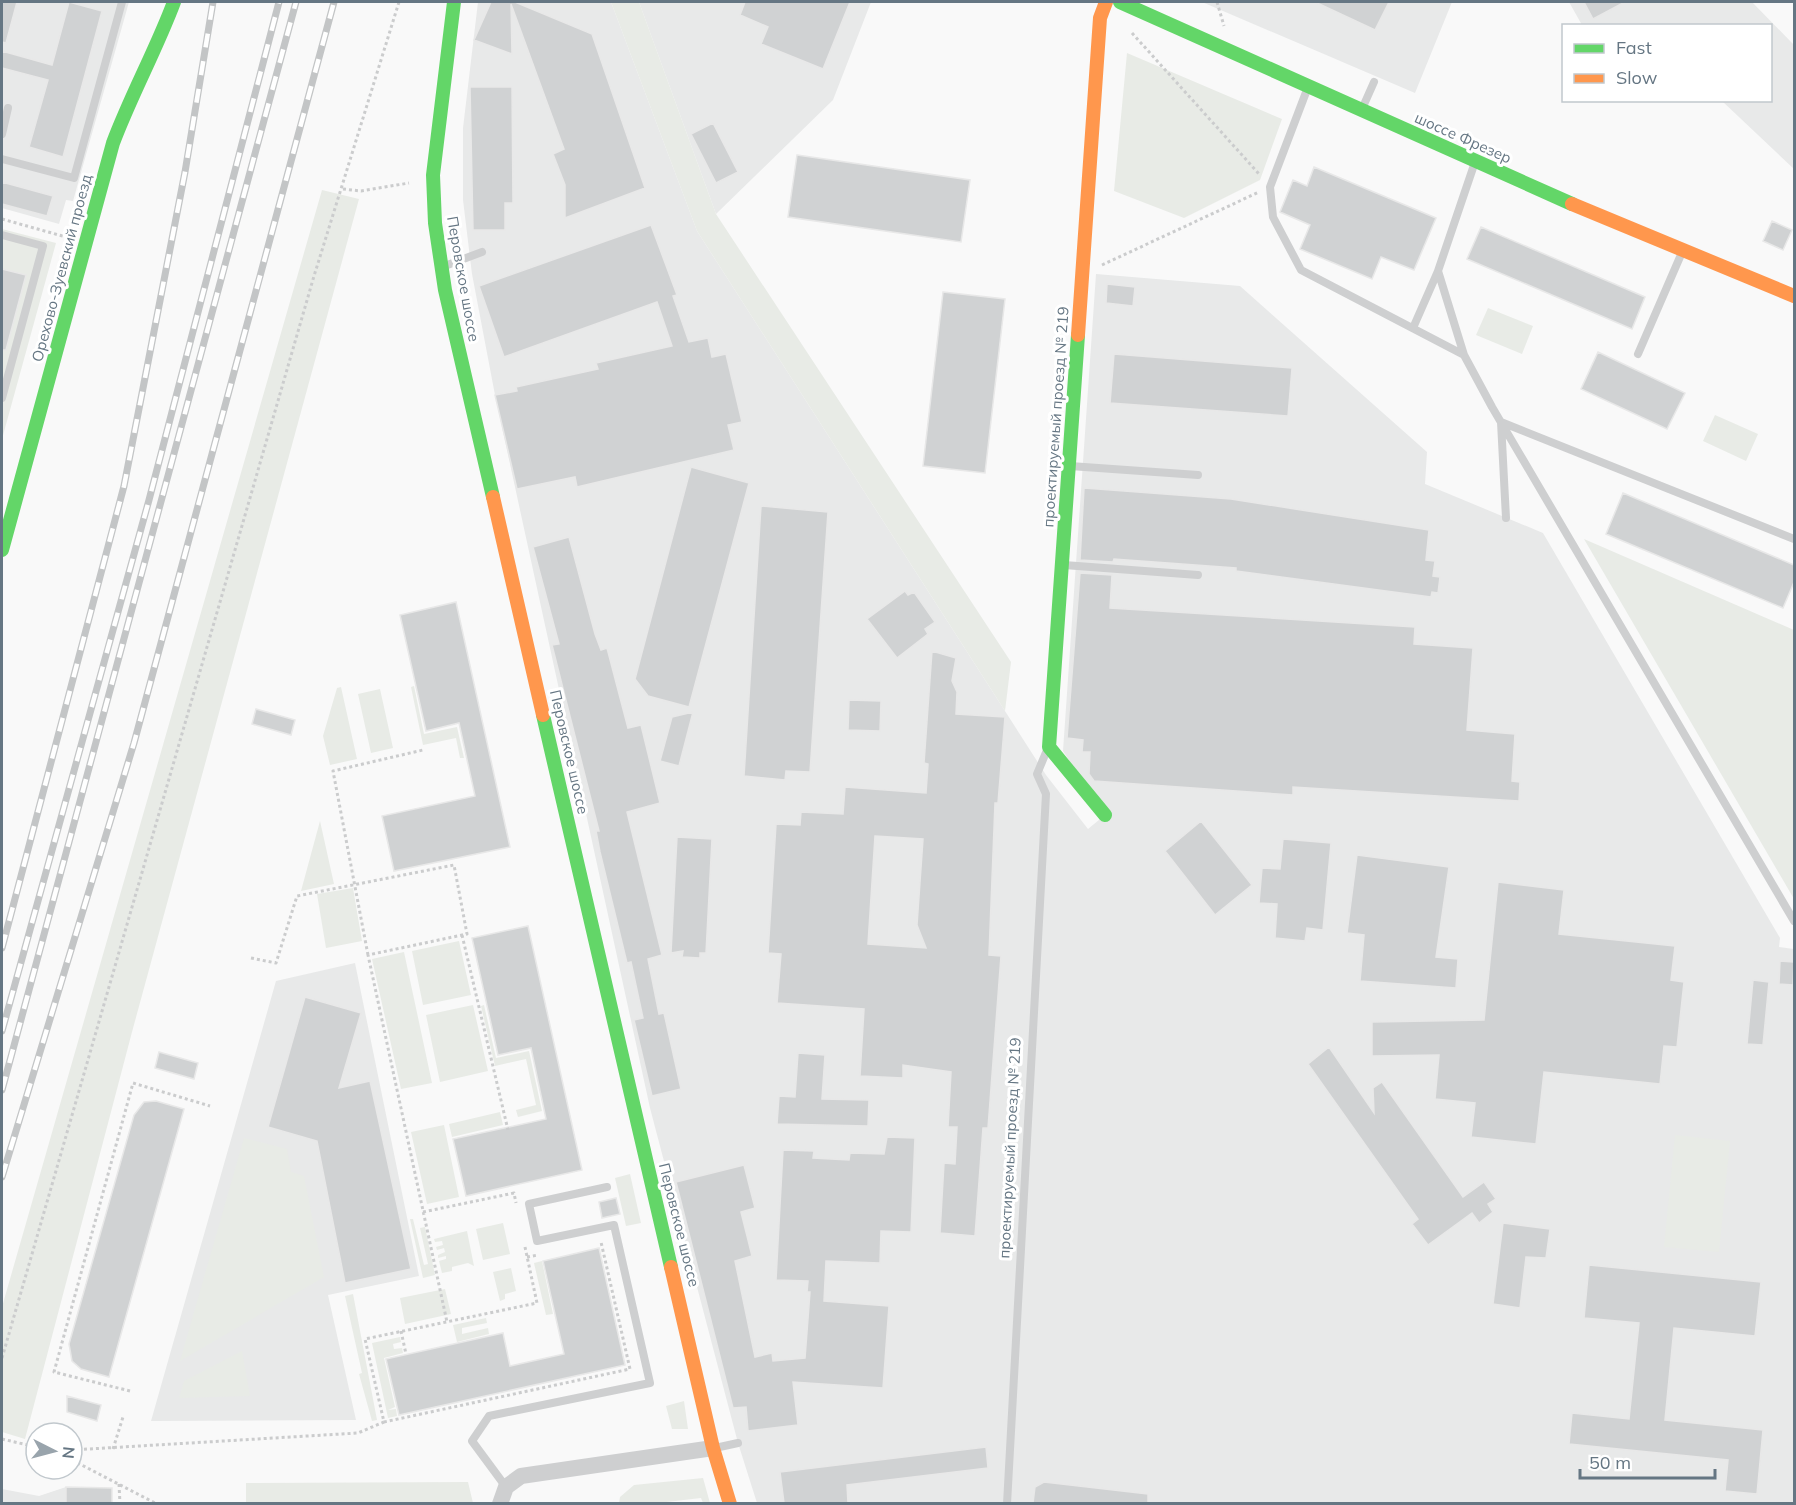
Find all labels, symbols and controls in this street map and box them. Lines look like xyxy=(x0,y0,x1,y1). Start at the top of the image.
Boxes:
legend xyxy=(1562,24,1772,102)
text: Fast xyxy=(1616,36,1652,59)
text: Slow xyxy=(1616,66,1658,89)
street label: шоссе Фрезер xyxy=(1412,108,1515,167)
street label: Орехово-Зуевский проезд xyxy=(27,172,96,364)
street label: Перовское шоссе xyxy=(443,215,484,343)
street label: проектируемый проезд № 219 xyxy=(1038,306,1073,528)
street label: Перовское шоссе xyxy=(546,688,593,816)
street label: проектируемый проезд № 219 xyxy=(994,1037,1025,1259)
street label: Перовское шоссе xyxy=(655,1161,704,1289)
north arrow xyxy=(24,1421,84,1481)
scale bar xyxy=(1580,1442,1715,1480)
text: N xyxy=(58,1446,79,1460)
text: 50 m xyxy=(1589,1451,1631,1474)

